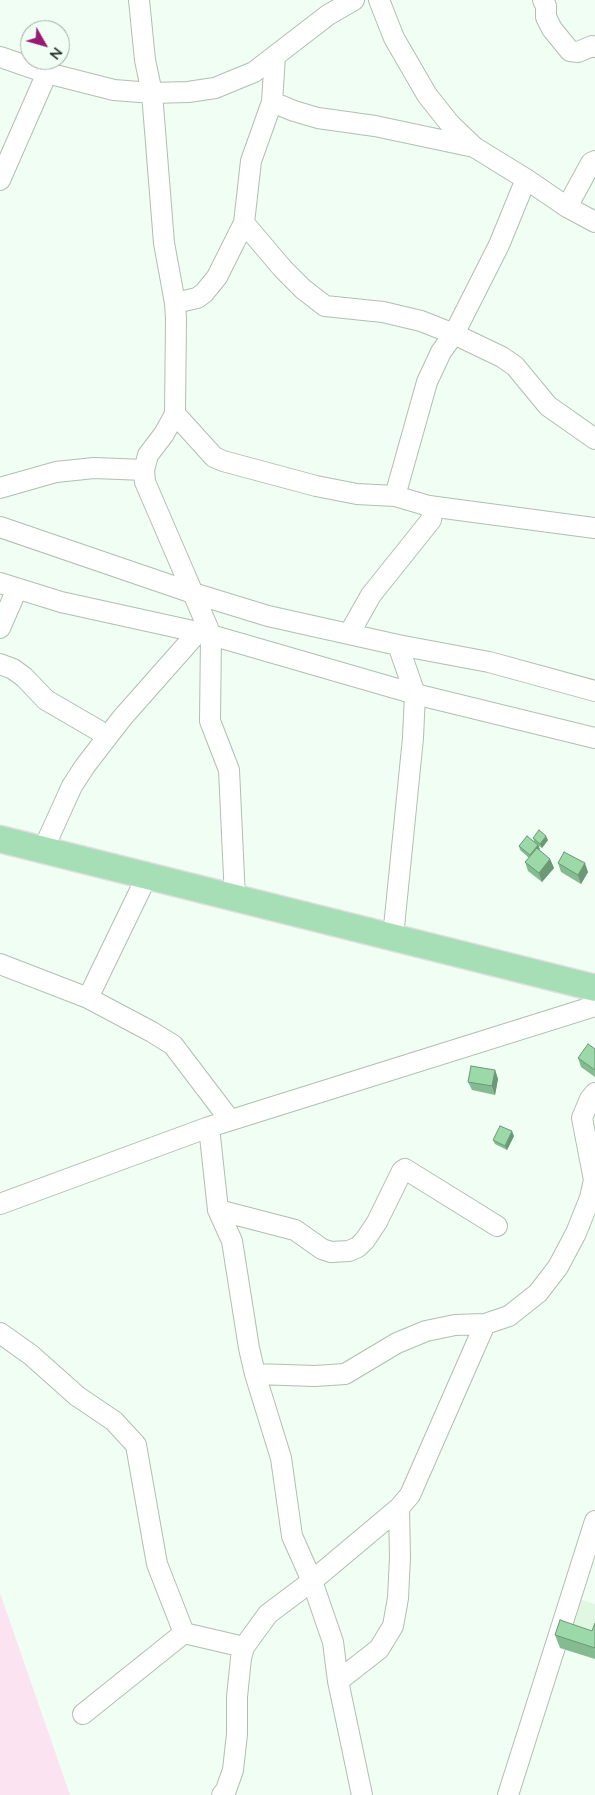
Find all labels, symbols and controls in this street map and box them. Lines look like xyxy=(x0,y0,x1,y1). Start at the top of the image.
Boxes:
north arrow xyxy=(20,20,70,70)
text: N xyxy=(46,44,66,63)

